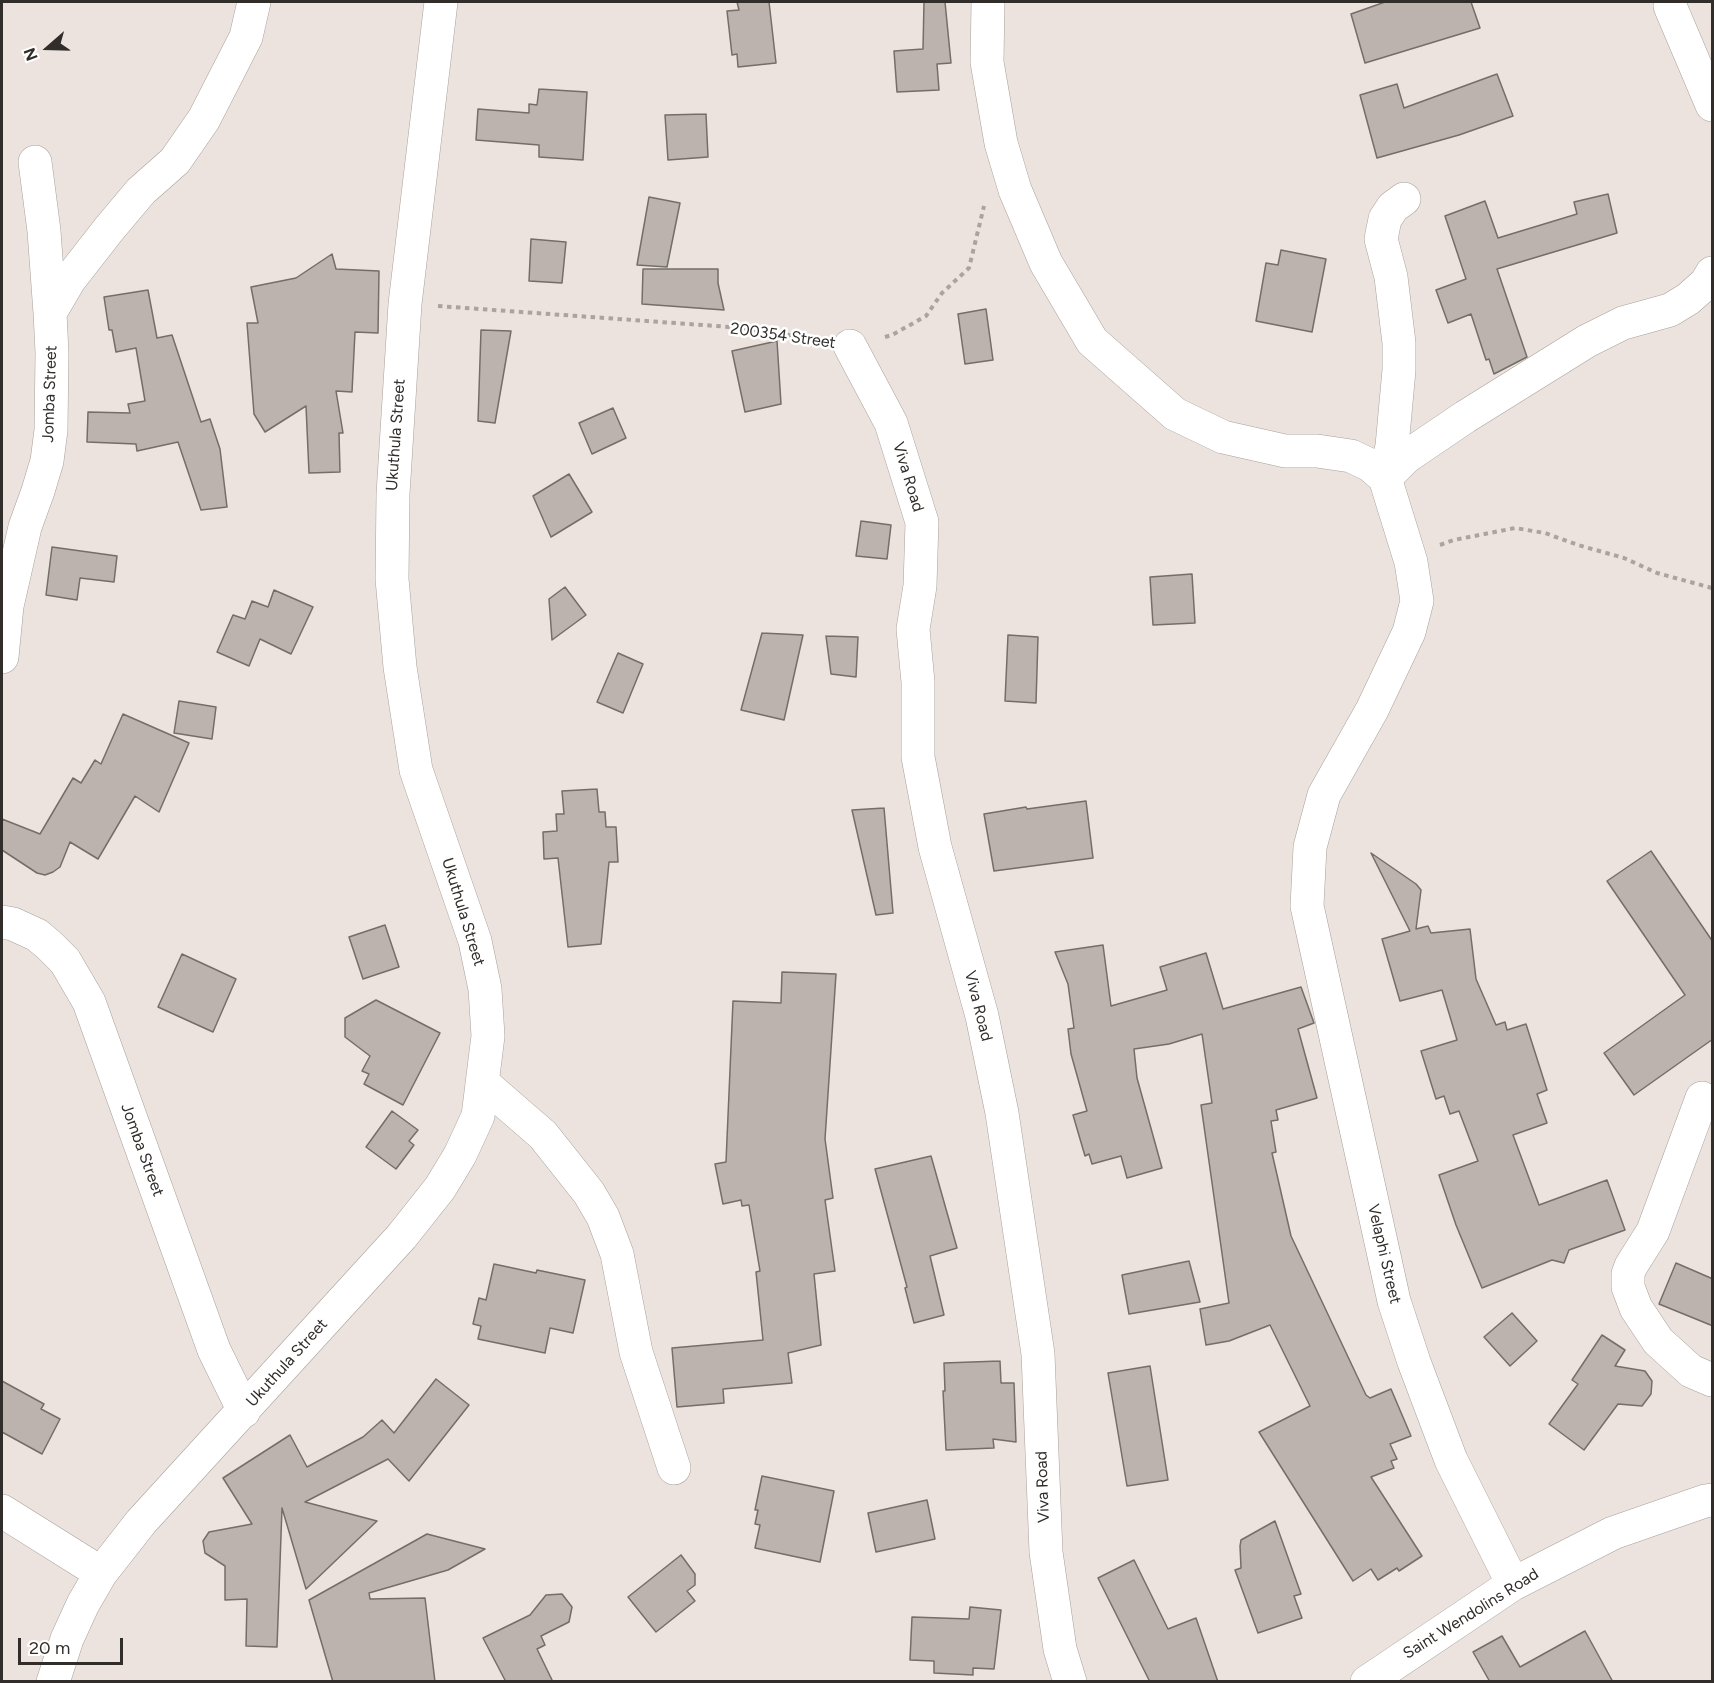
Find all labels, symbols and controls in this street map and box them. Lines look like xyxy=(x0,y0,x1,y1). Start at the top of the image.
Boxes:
north arrow xyxy=(18,18,78,78)
text: N xyxy=(20,45,42,63)
street label: 200354 Street xyxy=(729,319,837,353)
street label: Jomba Street xyxy=(39,345,61,443)
street label: Ukuthula Street xyxy=(383,378,409,492)
street label: Viva Road xyxy=(888,440,928,514)
street label: Ukuthula Street xyxy=(437,855,489,969)
street label: Viva Road xyxy=(960,969,996,1043)
street label: Jomba Street xyxy=(116,1101,168,1199)
street label: Velaphi Street xyxy=(1363,1202,1405,1306)
street label: Ukuthula Street xyxy=(242,1315,332,1411)
street label: Viva Road xyxy=(1032,1451,1054,1523)
street label: Saint Wendolins Road xyxy=(1400,1565,1542,1663)
scale bar xyxy=(21,1626,126,1664)
text: 20 m xyxy=(29,1637,70,1659)

